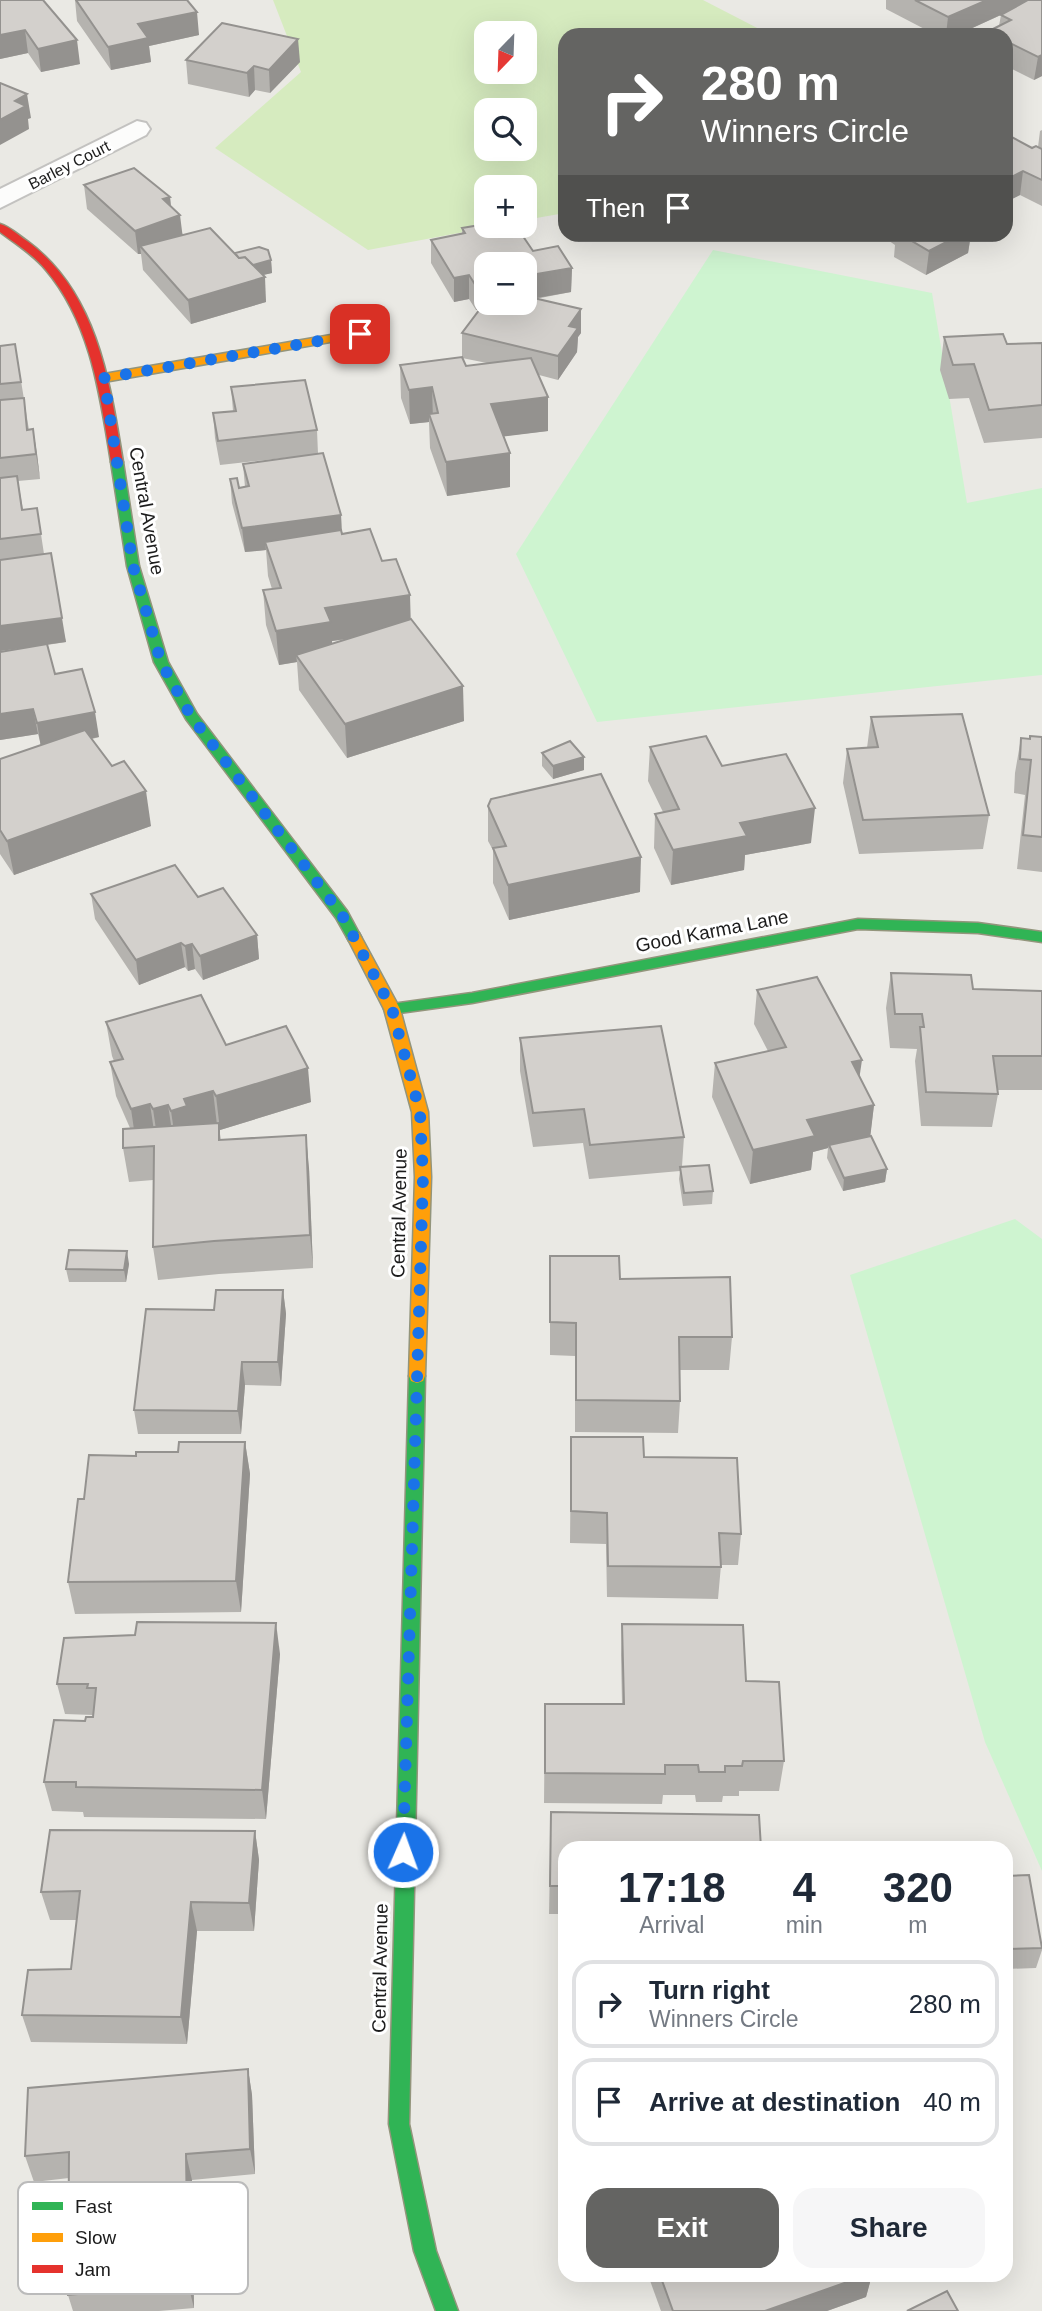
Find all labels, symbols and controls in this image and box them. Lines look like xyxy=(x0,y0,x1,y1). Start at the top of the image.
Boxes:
north arrow xyxy=(474,21,537,84)
map controls xyxy=(474,21,537,315)
icon: right xyxy=(586,56,677,147)
text: 280 m xyxy=(701,56,840,110)
button: search xyxy=(474,98,537,161)
text: Winners Circle xyxy=(701,113,909,149)
street label: Barley Court xyxy=(26,137,113,193)
button: + xyxy=(474,175,537,238)
icon: arrive xyxy=(659,189,697,227)
text: Then xyxy=(586,193,645,223)
button: − xyxy=(474,252,537,315)
pin xyxy=(330,304,390,364)
icon: arrive xyxy=(341,315,379,353)
street label: Central Avenue xyxy=(125,445,169,577)
street label: Good Karma Lane xyxy=(634,906,790,956)
street label: Central Avenue xyxy=(387,1148,411,1278)
position arrow xyxy=(366,1815,440,1889)
text: 17:18 xyxy=(618,1864,726,1911)
text: 4 xyxy=(792,1864,816,1911)
text: 320 xyxy=(883,1864,953,1911)
street label: Central Avenue xyxy=(368,1903,392,2033)
text: Arrival xyxy=(639,1912,704,1938)
text: min xyxy=(786,1912,823,1938)
text: m xyxy=(908,1912,927,1938)
text: Turn right xyxy=(649,1975,770,2005)
icon: right xyxy=(590,1985,628,2023)
text: 280 m xyxy=(909,1989,981,2019)
text: Winners Circle xyxy=(649,2006,799,2032)
icon: arrive xyxy=(590,2083,628,2121)
text: Arrive at destination xyxy=(649,2087,900,2117)
text: 40 m xyxy=(923,2087,981,2117)
legend xyxy=(18,2182,248,2294)
button: Exit xyxy=(586,2188,779,2268)
button: Share xyxy=(793,2188,985,2268)
text: Fast xyxy=(75,2196,113,2217)
text: Slow xyxy=(75,2227,116,2248)
text: Jam xyxy=(75,2259,111,2280)

